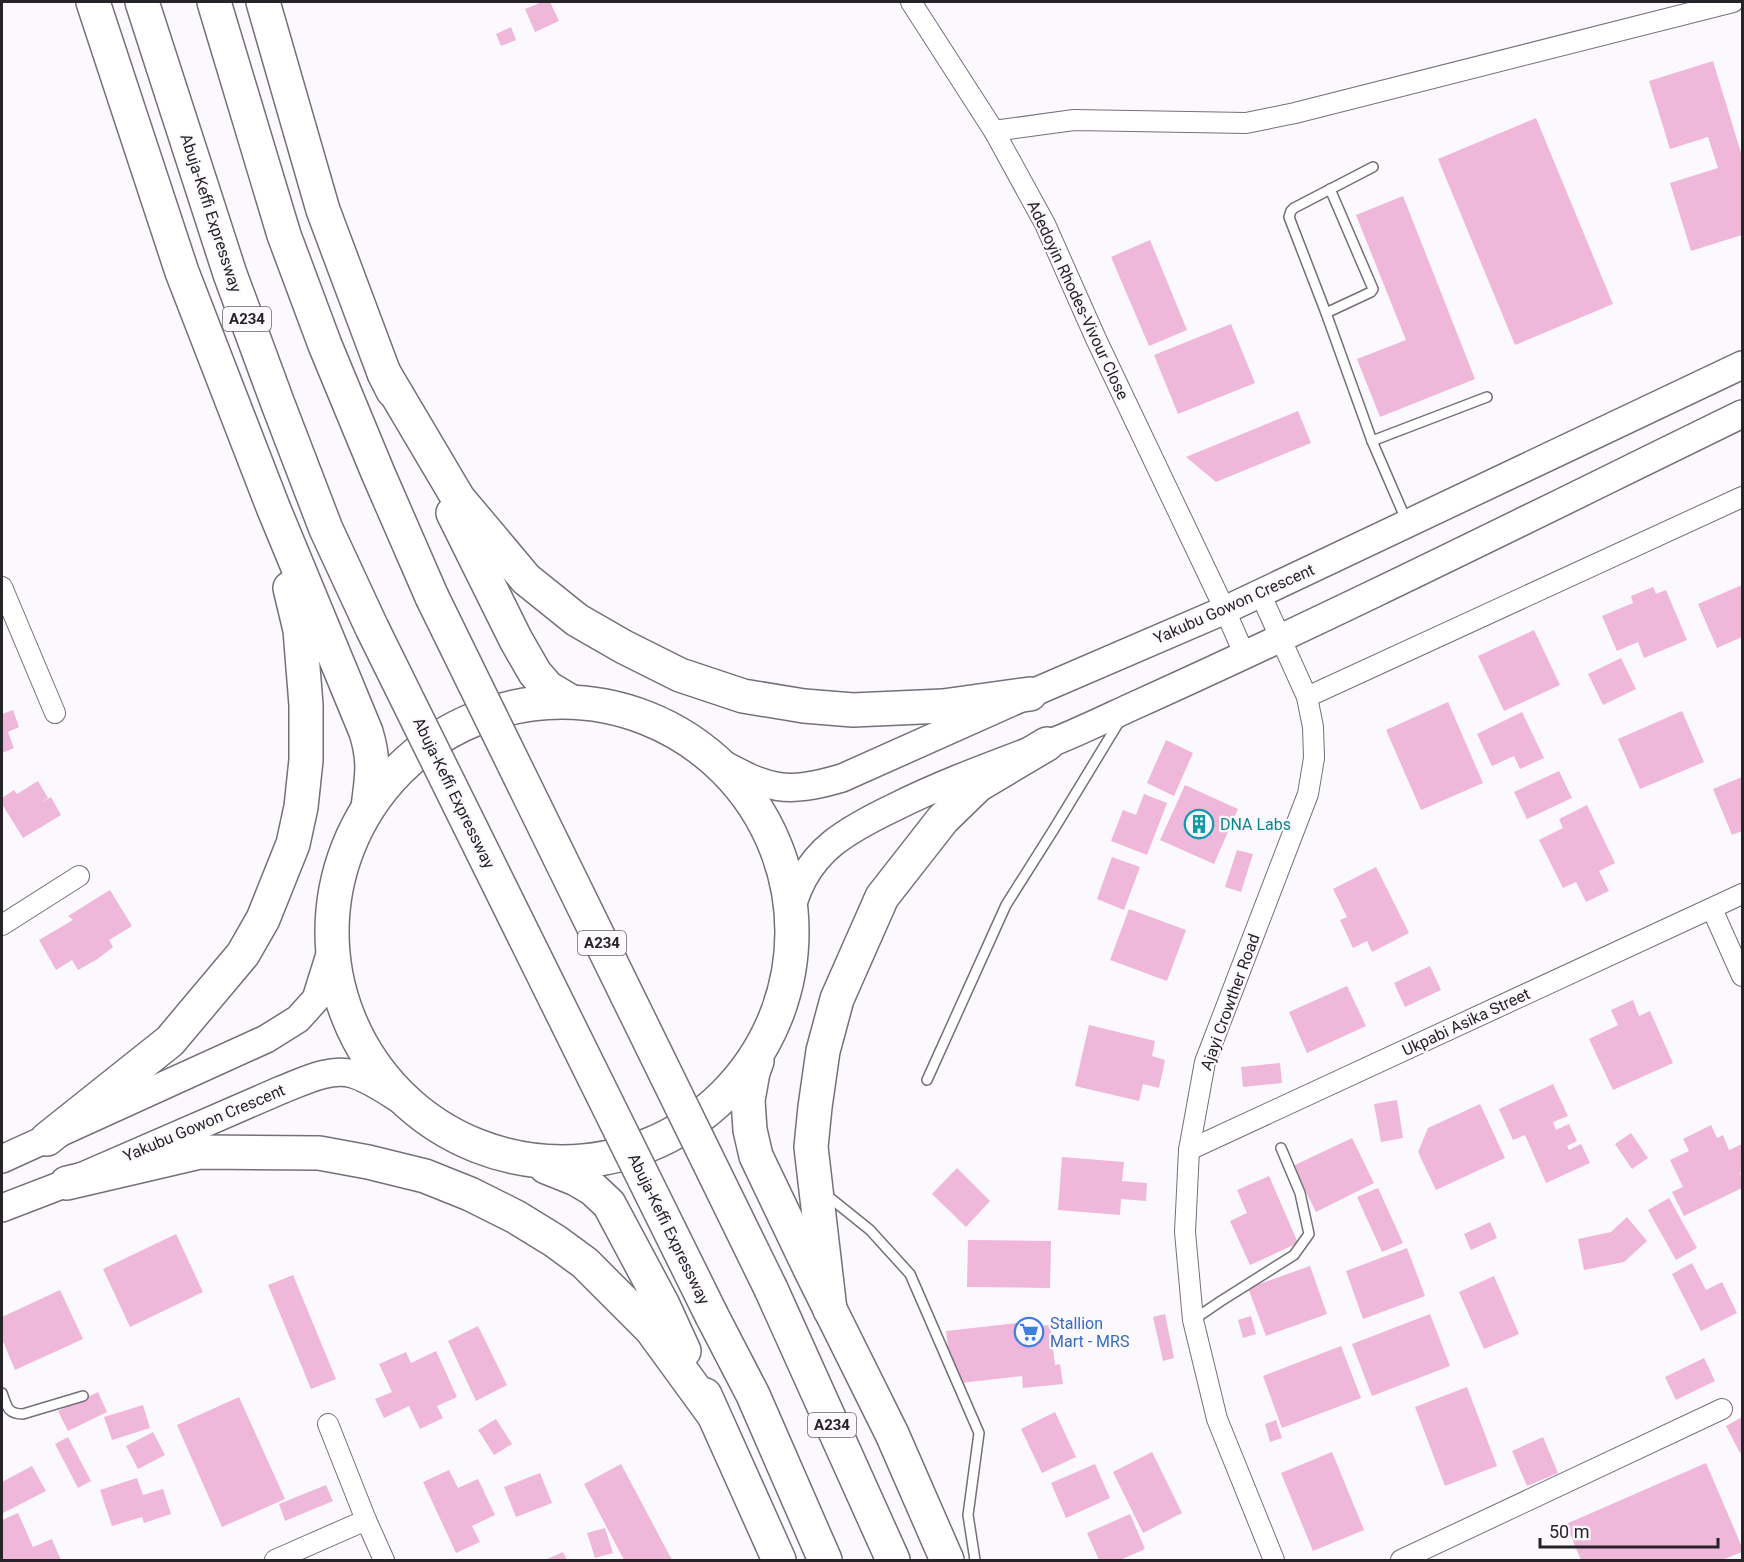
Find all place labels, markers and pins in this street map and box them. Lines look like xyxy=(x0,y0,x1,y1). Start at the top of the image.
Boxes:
building icon: DNA Labs xyxy=(1183,808,1215,840)
place label: DNA Labs xyxy=(1220,815,1291,834)
place label: Stallion Mart - MRS xyxy=(1050,1314,1129,1351)
supermarket icon: Stallion Mart - MRS xyxy=(1013,1316,1045,1348)

